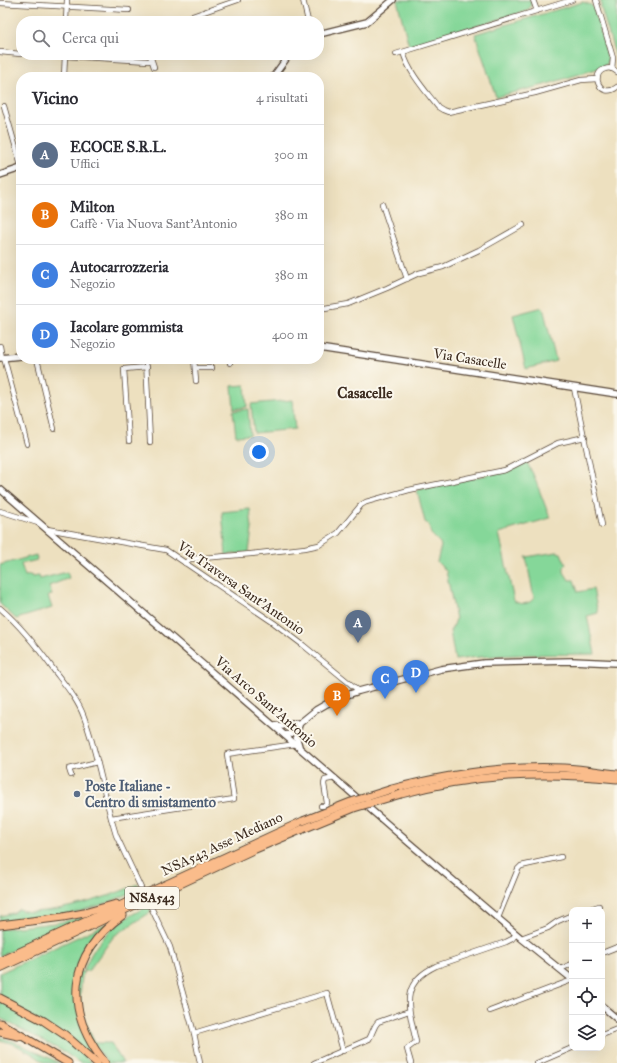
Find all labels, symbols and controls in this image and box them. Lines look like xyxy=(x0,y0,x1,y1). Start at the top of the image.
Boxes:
search box xyxy=(16,16,324,60)
icon: search xyxy=(30,27,52,49)
text: Cerca qui xyxy=(62,29,119,47)
text: Vicino xyxy=(32,88,78,109)
text: 4 risultati xyxy=(256,90,308,106)
text: ECOCE S.R.L. xyxy=(70,138,166,156)
text: A xyxy=(41,147,49,163)
text: 300 m xyxy=(274,147,308,163)
text: Uffici xyxy=(70,156,100,172)
text: Milton xyxy=(70,198,115,216)
text: B xyxy=(41,207,49,223)
text: 380 m xyxy=(275,207,308,223)
text: Caffè · Via Nuova Sant'Antonio xyxy=(70,216,237,232)
text: Autocarrozzeria xyxy=(70,258,169,276)
text: C xyxy=(41,267,49,283)
text: 380 m xyxy=(275,267,308,283)
text: Negozio xyxy=(70,276,115,292)
text: Iacolare gommista xyxy=(70,318,183,336)
text: D xyxy=(40,327,50,343)
text: 400 m xyxy=(272,327,308,343)
text: Negozio xyxy=(70,336,115,352)
street label: Via Casacelle xyxy=(431,345,508,373)
district label: Casacelle xyxy=(337,384,393,402)
your location xyxy=(249,442,269,462)
street label: Via Traversa Sant'Antonio xyxy=(173,537,308,638)
pin: A xyxy=(345,610,371,643)
street label: Via Arco Sant'Antonio xyxy=(211,652,321,751)
pin: D xyxy=(403,660,429,693)
pin: C xyxy=(372,666,398,699)
pin: B xyxy=(324,683,350,716)
place label: Poste Italiane - Centro di smistamento xyxy=(85,778,216,811)
marker: Poste Italiane - Centro di smistamento xyxy=(72,789,82,799)
street label: NSA543 Asse Mediano xyxy=(159,808,285,880)
road number: NSA543 xyxy=(125,887,179,909)
map controls xyxy=(569,907,605,1051)
button: + xyxy=(569,907,605,943)
button: − xyxy=(569,943,605,979)
button: locate xyxy=(569,979,605,1015)
button: layers xyxy=(569,1015,605,1051)

